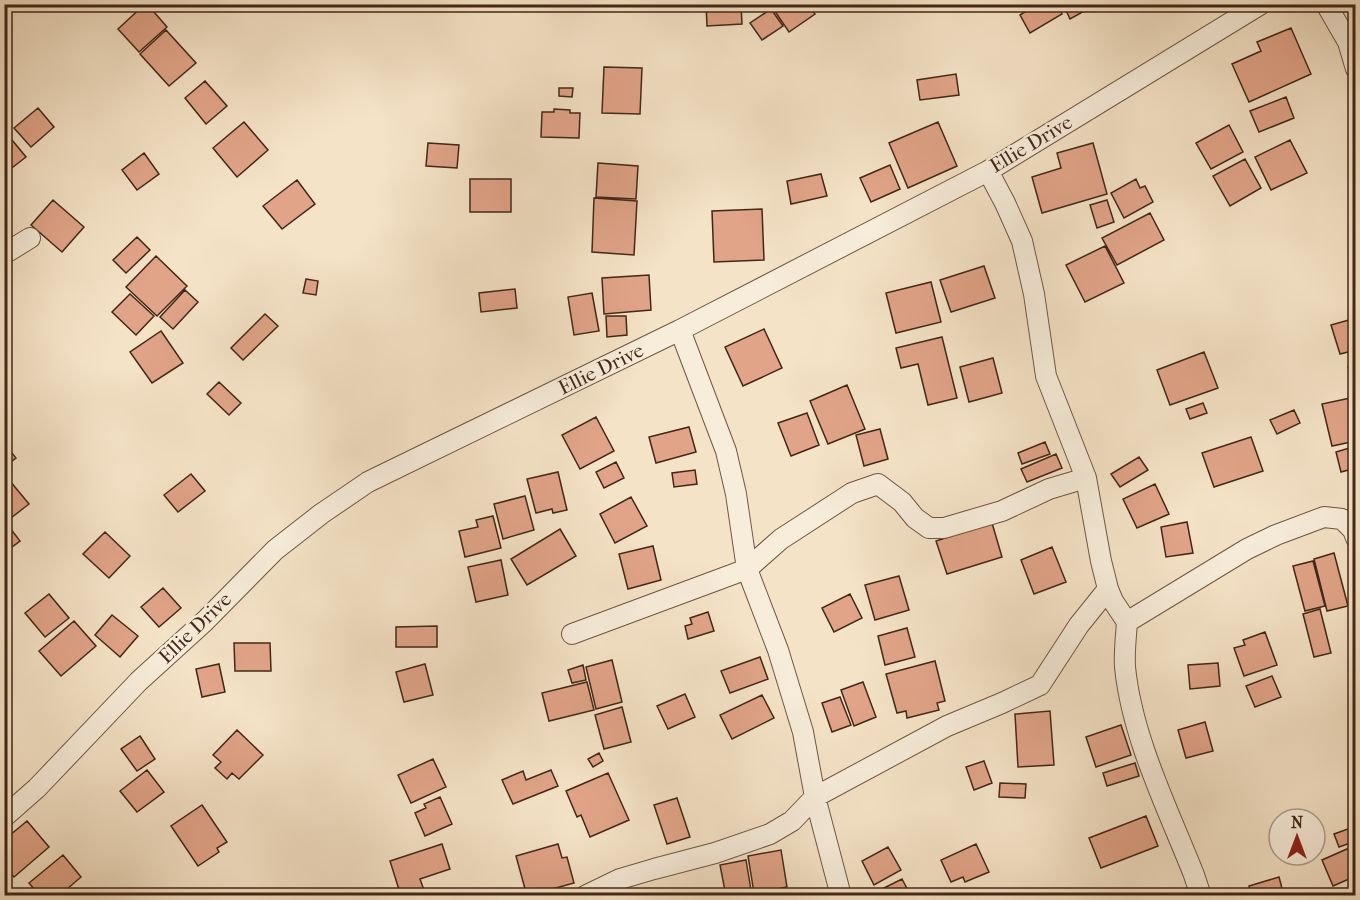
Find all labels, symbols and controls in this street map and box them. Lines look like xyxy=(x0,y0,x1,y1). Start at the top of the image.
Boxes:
street label: Ellie Drive xyxy=(986,110,1076,178)
street label: Ellie Drive xyxy=(555,338,648,400)
street label: Ellie Drive xyxy=(154,588,236,668)
north arrow xyxy=(1267,807,1327,867)
text: N xyxy=(1291,813,1304,832)

